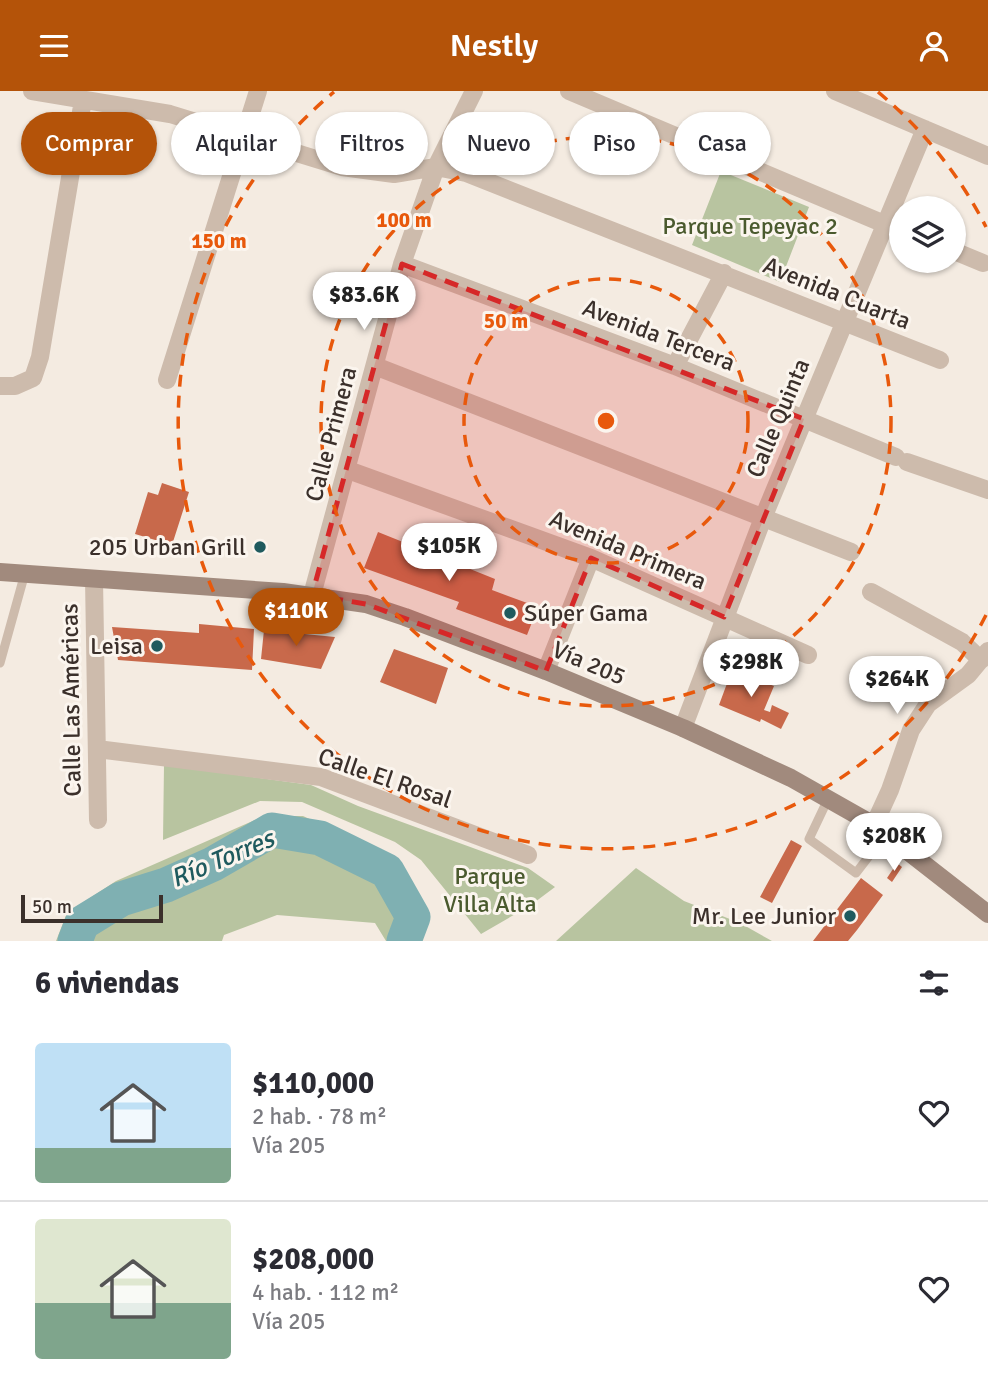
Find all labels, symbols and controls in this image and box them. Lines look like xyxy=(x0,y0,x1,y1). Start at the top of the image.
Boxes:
text: Nestly xyxy=(450,26,538,65)
icon: menu xyxy=(35,27,73,65)
icon: person xyxy=(915,27,953,65)
chip: Comprar xyxy=(21,112,157,175)
chip: Alquilar xyxy=(171,112,301,175)
chip: Filtros xyxy=(315,112,428,175)
chip: Nuevo xyxy=(442,112,555,175)
chip: Piso xyxy=(569,112,660,175)
chip: Casa xyxy=(674,112,771,175)
map controls xyxy=(889,196,966,273)
button: layers xyxy=(889,196,966,273)
text: 100 m xyxy=(376,207,432,233)
park label: Parque Tepeyac 2 xyxy=(662,211,838,241)
text: 150 m xyxy=(191,228,247,254)
street label: Avenida Cuarta xyxy=(759,250,915,336)
pin: $83.6K xyxy=(307,273,421,332)
text: $83.6K xyxy=(329,280,399,309)
street label: Avenida Tercera xyxy=(579,292,739,378)
text: 50 m xyxy=(484,308,528,334)
street label: Calle Quinta xyxy=(740,354,816,482)
street label: Calle Primera xyxy=(299,363,363,505)
centre of rings xyxy=(594,409,618,433)
street label: Avenida Primera xyxy=(545,503,711,597)
pin: $105K xyxy=(400,524,498,583)
text: $105K xyxy=(417,531,481,560)
place label: 205 Urban Grill xyxy=(89,532,246,562)
marker: 205 Urban Grill xyxy=(252,539,268,555)
pin: $110K xyxy=(247,589,345,648)
text: $110K xyxy=(264,596,328,625)
place label: Súper Gama xyxy=(524,598,648,628)
street label: Calle Las Américas xyxy=(54,603,88,797)
marker: Súper Gama xyxy=(502,605,518,621)
place label: Leisa xyxy=(90,631,143,661)
street label: Vía 205 xyxy=(548,634,630,692)
marker: Leisa xyxy=(149,638,165,654)
pin: $298K xyxy=(702,639,800,699)
text: $298K xyxy=(719,647,783,676)
pin: $264K xyxy=(848,657,946,716)
text: $264K xyxy=(865,664,929,693)
street label: Calle El Rosal xyxy=(314,741,456,815)
pin: $208K xyxy=(845,813,943,873)
text: $208K xyxy=(862,821,926,850)
water label: Río Torres xyxy=(166,822,281,895)
park label: Parque Villa Alta xyxy=(443,861,537,919)
scale bar xyxy=(21,892,163,924)
text: 50 m xyxy=(32,895,72,919)
place label: Mr. Lee Junior xyxy=(692,901,836,931)
marker: Mr. Lee Junior xyxy=(842,908,858,924)
icon: filters xyxy=(915,964,953,1002)
text: 6 viviendas xyxy=(35,965,179,1002)
text: $110,000 xyxy=(252,1065,374,1102)
icon: home xyxy=(91,1071,175,1155)
icon: heart xyxy=(915,1094,953,1132)
text: 2 hab. · 78 m² xyxy=(252,1102,387,1131)
text: Vía 205 xyxy=(252,1131,325,1160)
text: $208,000 xyxy=(252,1241,374,1278)
icon: home xyxy=(91,1247,175,1331)
icon: heart xyxy=(915,1270,953,1308)
text: 4 hab. · 112 m² xyxy=(252,1278,399,1307)
text: Vía 205 xyxy=(252,1307,325,1336)

